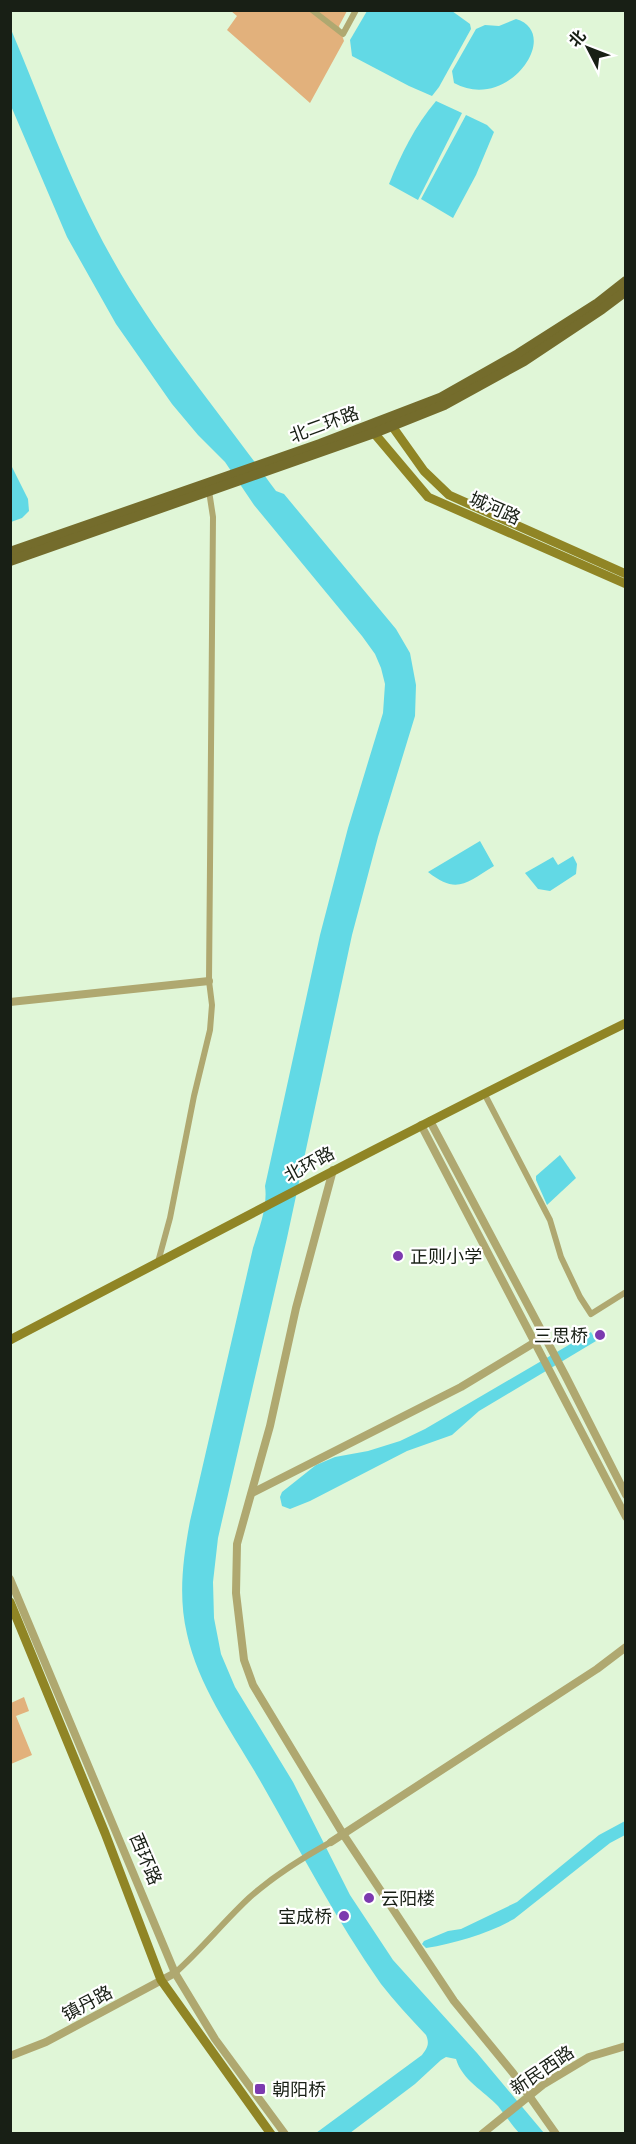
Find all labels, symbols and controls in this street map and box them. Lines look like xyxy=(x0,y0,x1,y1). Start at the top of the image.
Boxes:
north arrow xyxy=(558,18,618,78)
text: 北 xyxy=(563,25,591,52)
street label: 北二环路 xyxy=(286,400,362,448)
street label: 城河路 xyxy=(465,486,525,530)
street label: 北环路 xyxy=(279,1140,339,1188)
place label: 正则小学 xyxy=(410,1244,482,1269)
marker: 正则小学 xyxy=(391,1249,405,1263)
place label: 三思桥 xyxy=(534,1323,588,1348)
marker: 三思桥 xyxy=(593,1328,607,1342)
street label: 西环路 xyxy=(124,1829,168,1889)
place label: 云阳楼 xyxy=(381,1886,435,1911)
marker: 云阳楼 xyxy=(362,1891,376,1905)
place label: 宝成桥 xyxy=(278,1904,332,1929)
marker: 宝成桥 xyxy=(337,1909,351,1923)
street label: 镇丹路 xyxy=(57,1979,117,2027)
street label: 新民西路 xyxy=(505,2040,579,2100)
place label: 朝阳桥 xyxy=(272,2077,326,2102)
marker: 朝阳桥 xyxy=(253,2082,267,2096)

